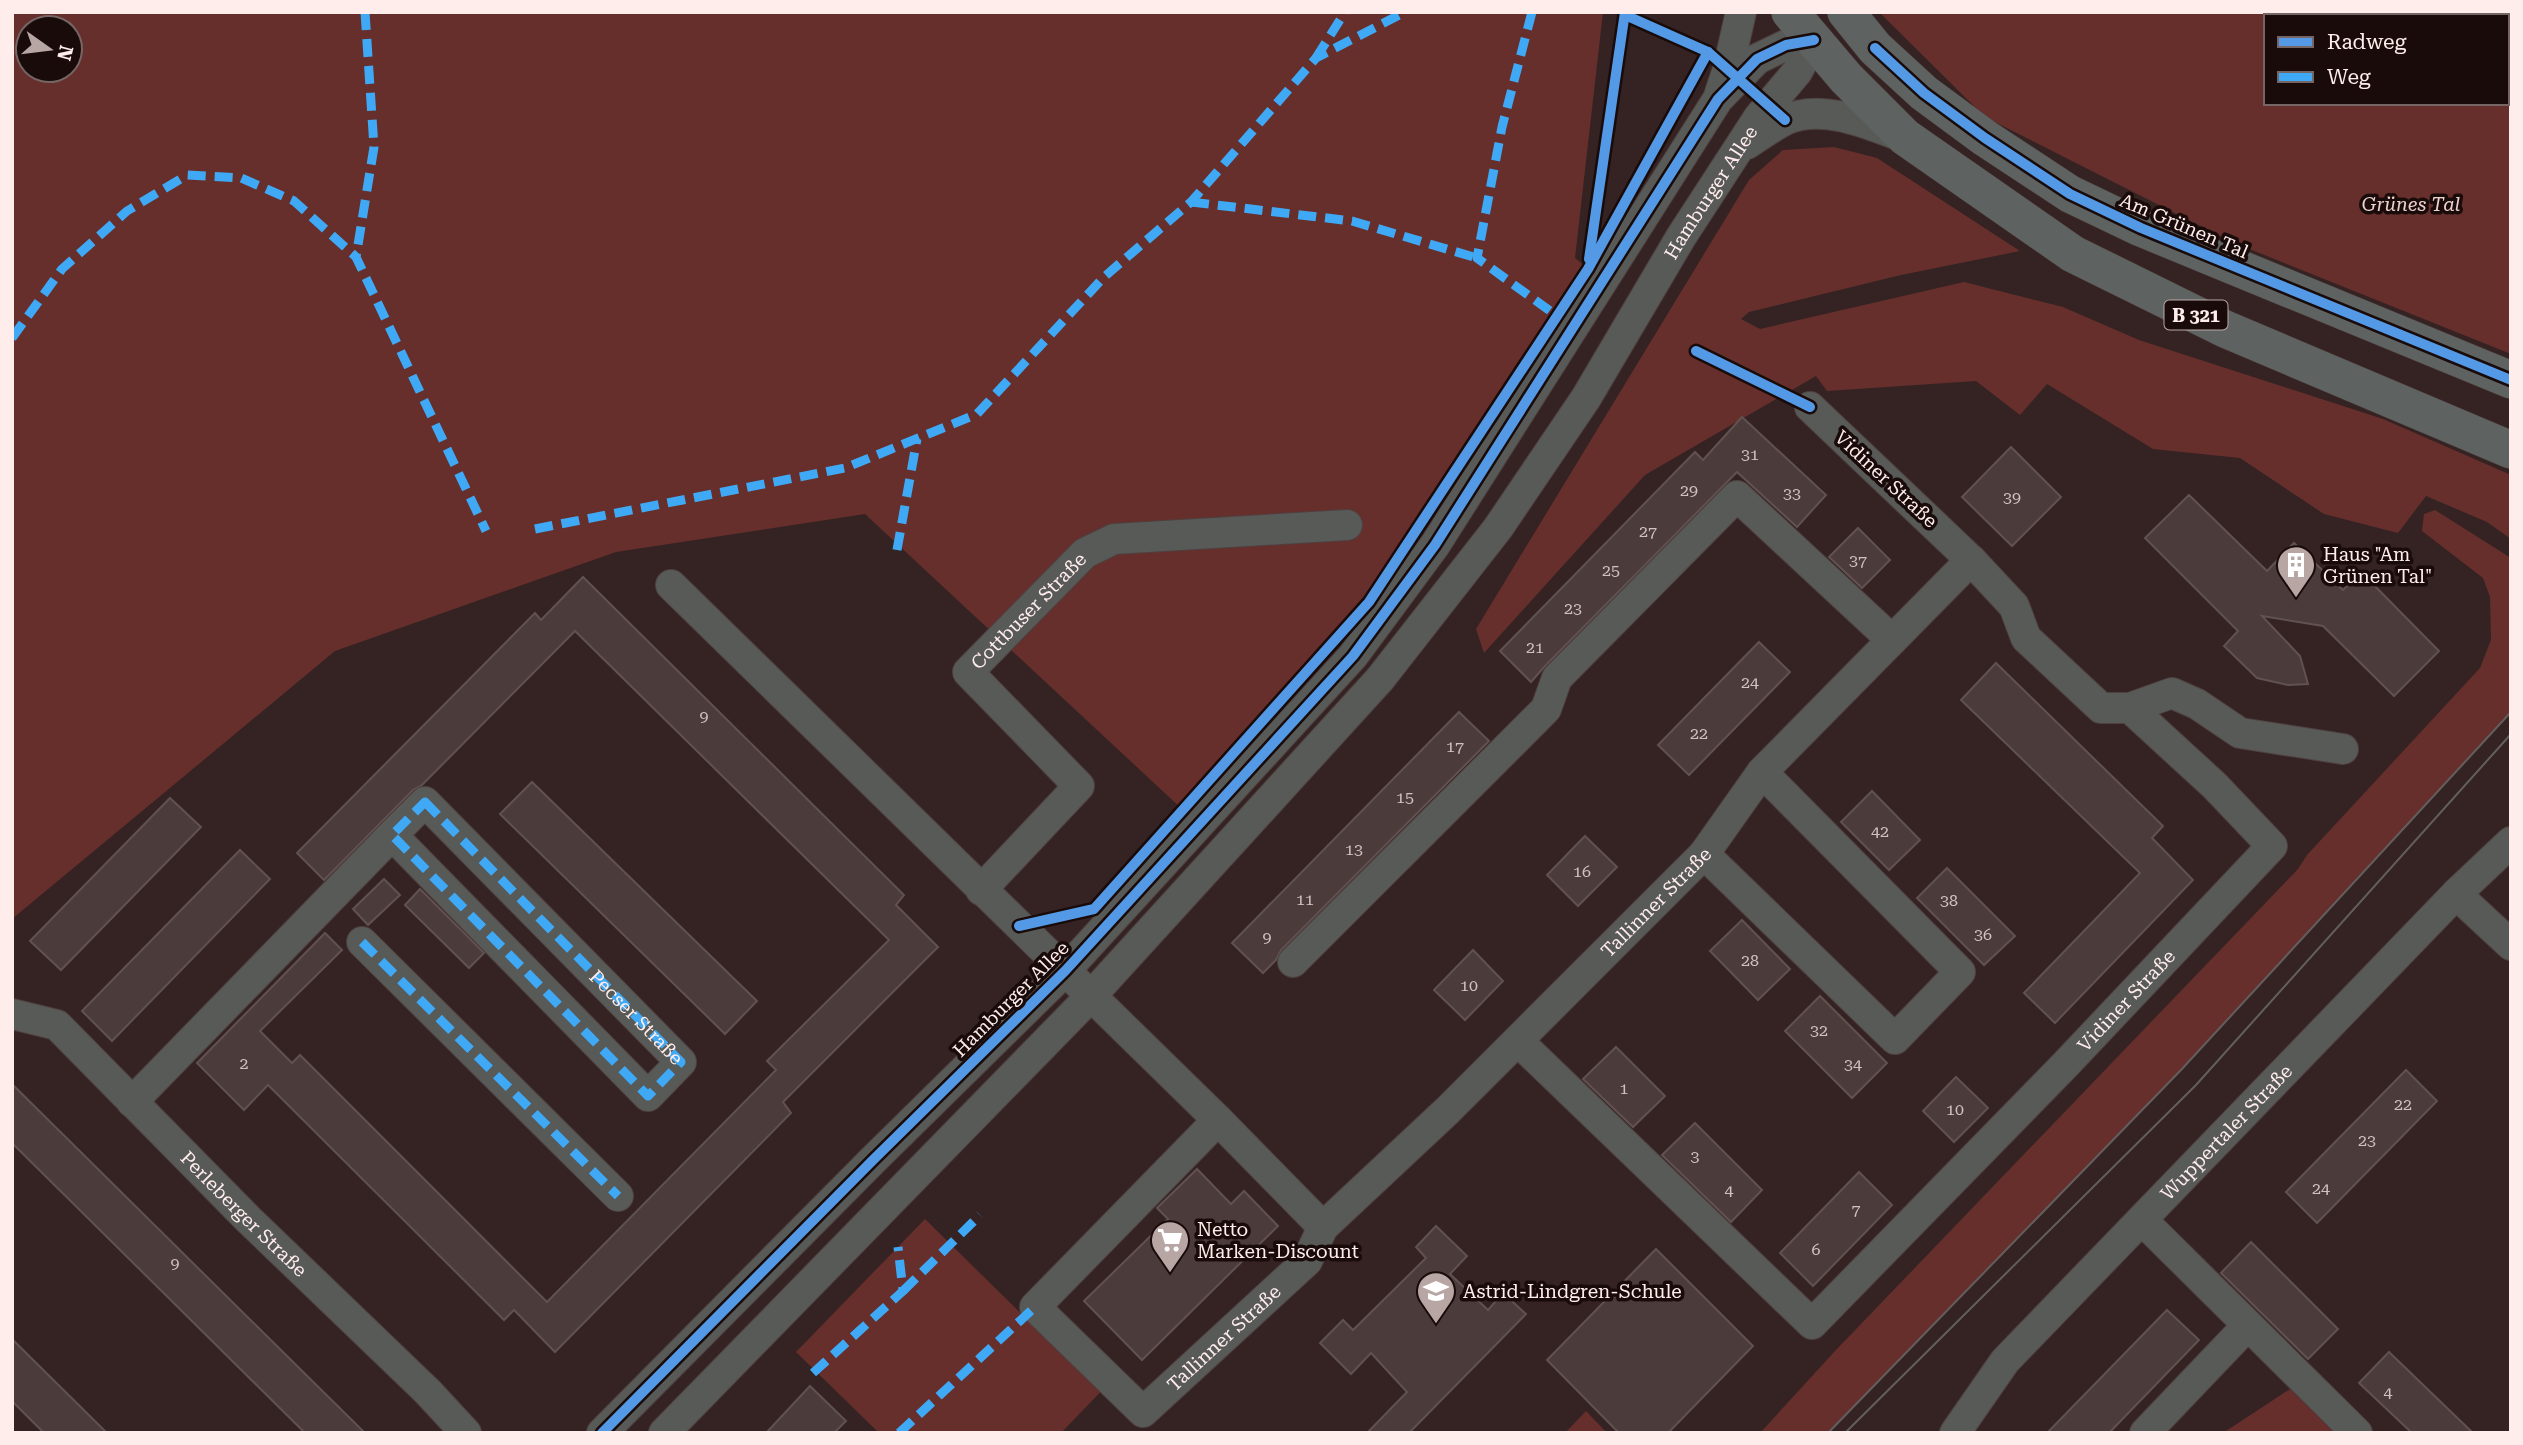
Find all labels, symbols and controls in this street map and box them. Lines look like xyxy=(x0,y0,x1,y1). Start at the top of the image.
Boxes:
north arrow xyxy=(14,14,84,84)
legend xyxy=(2264,14,2509,105)
text: Radweg xyxy=(2327,30,2406,54)
text: N xyxy=(52,43,78,63)
text: Weg xyxy=(2327,65,2371,89)
street label: Hamburger Allee xyxy=(1659,121,1762,263)
street label: Am Grünen Tal xyxy=(2116,189,2252,263)
park label: Grünes Tal xyxy=(2362,193,2461,216)
road number: B 321 xyxy=(2164,300,2228,330)
street label: Vidiner Straße xyxy=(1830,426,1942,532)
house number: 31 xyxy=(1741,445,1759,464)
house number: 29 xyxy=(1680,481,1698,500)
house number: 33 xyxy=(1783,484,1801,503)
house number: 39 xyxy=(2003,488,2021,507)
house number: 27 xyxy=(1639,522,1657,541)
place label: Haus "Am Grünen Tal" xyxy=(2323,543,2432,588)
building icon: Haus "Am Grünen Tal" xyxy=(2275,544,2317,599)
street label: Cottbuser Straße xyxy=(966,547,1091,674)
house number: 37 xyxy=(1849,551,1867,570)
house number: 25 xyxy=(1602,561,1620,580)
house number: 23 xyxy=(1564,599,1582,618)
house number: 21 xyxy=(1526,638,1544,657)
house number: 24 xyxy=(1741,673,1759,692)
house number: 9 xyxy=(700,707,709,726)
house number: 22 xyxy=(1690,724,1708,743)
house number: 17 xyxy=(1446,737,1464,756)
house number: 15 xyxy=(1396,788,1414,807)
house number: 42 xyxy=(1871,822,1889,841)
house number: 13 xyxy=(1345,840,1363,859)
street label: Tallinner Straße xyxy=(1596,842,1716,962)
house number: 16 xyxy=(1573,862,1591,881)
house number: 11 xyxy=(1296,890,1314,909)
house number: 38 xyxy=(1940,891,1958,910)
house number: 36 xyxy=(1974,925,1992,944)
house number: 9 xyxy=(1263,928,1272,947)
street label: Hamburger Allee xyxy=(948,936,1074,1062)
street label: Vidiner Straße xyxy=(2072,945,2180,1056)
house number: 28 xyxy=(1741,951,1759,970)
street label: Pecser Straße xyxy=(585,965,688,1069)
house number: 10 xyxy=(1460,976,1478,995)
house number: 32 xyxy=(1810,1021,1828,1040)
house number: 2 xyxy=(240,1054,249,1073)
house number: 34 xyxy=(1844,1055,1862,1074)
street label: Wuppertaler Straße xyxy=(2155,1059,2297,1205)
house number: 1 xyxy=(1620,1079,1629,1098)
house number: 22 xyxy=(2394,1095,2412,1114)
house number: 10 xyxy=(1946,1100,1964,1119)
house number: 23 xyxy=(2358,1131,2376,1150)
street label: Perleberger Straße xyxy=(176,1146,312,1281)
house number: 3 xyxy=(1691,1147,1700,1166)
house number: 24 xyxy=(2312,1179,2330,1198)
house number: 4 xyxy=(1725,1181,1734,1200)
house number: 7 xyxy=(1852,1200,1861,1219)
place label: Netto Marken-Discount xyxy=(1197,1218,1359,1263)
supermarket icon: Netto Marken-Discount xyxy=(1149,1219,1191,1274)
house number: 6 xyxy=(1812,1240,1821,1259)
house number: 9 xyxy=(171,1254,180,1273)
school or university icon: Astrid-Lindgren-Schule xyxy=(1415,1270,1457,1325)
street label: Tallinner Straße xyxy=(1162,1280,1285,1396)
place label: Astrid-Lindgren-Schule xyxy=(1463,1280,1682,1303)
house number: 4 xyxy=(2384,1383,2393,1402)

